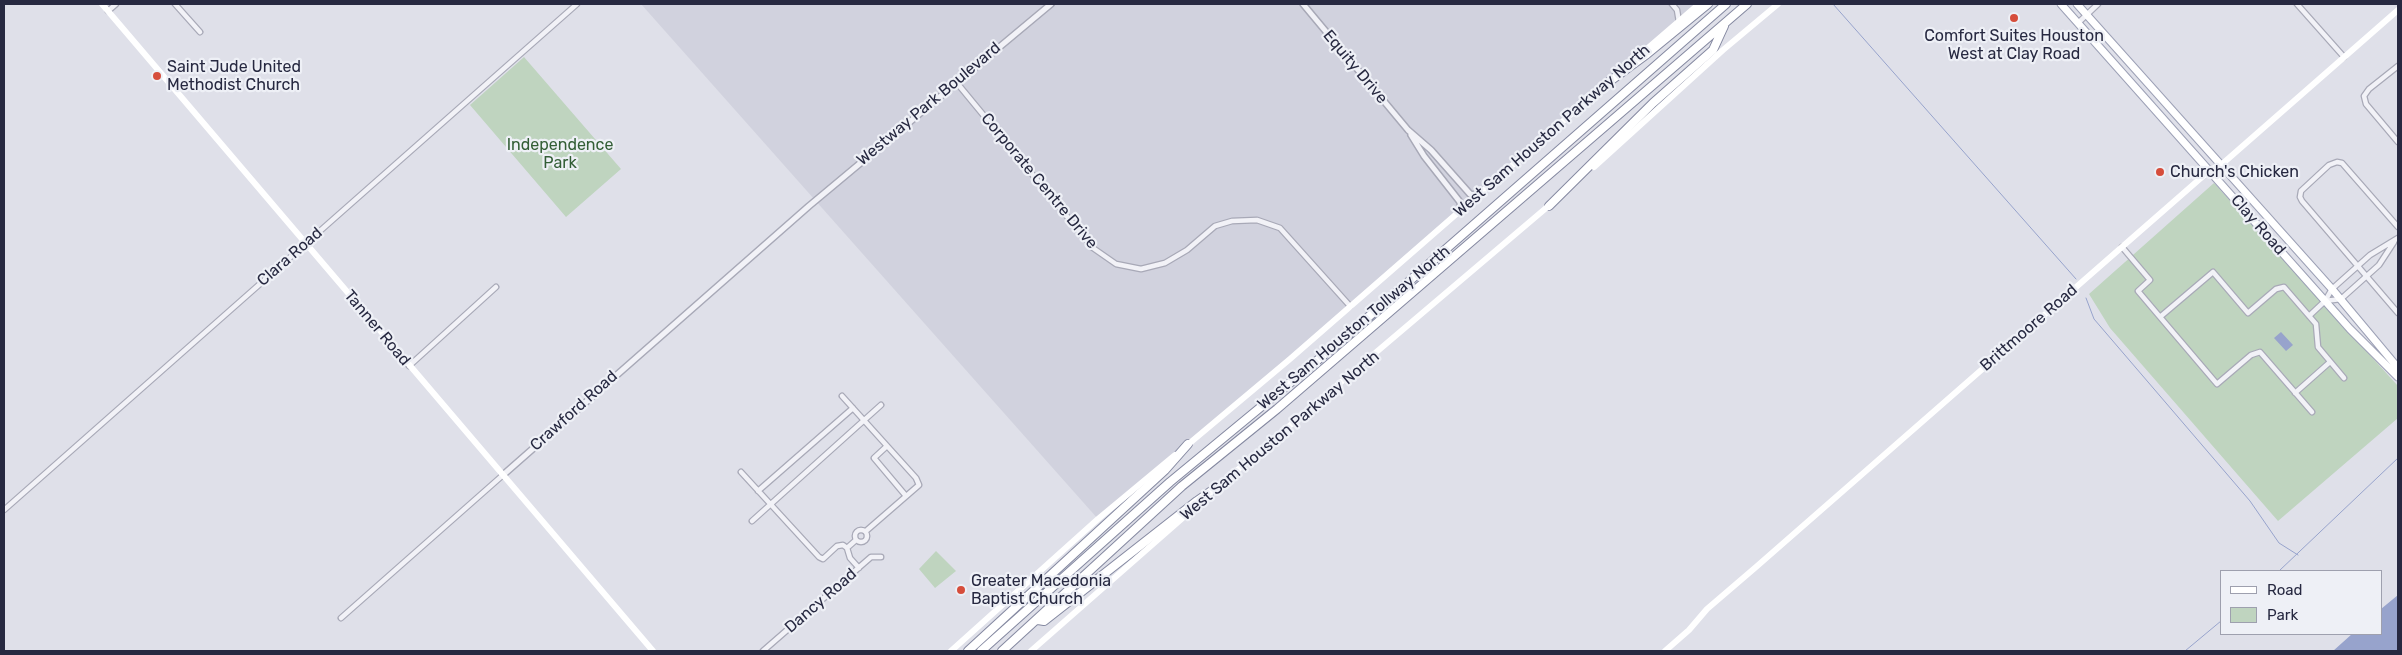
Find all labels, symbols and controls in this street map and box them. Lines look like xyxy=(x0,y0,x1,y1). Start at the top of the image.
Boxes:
marker: Comfort Suites Houston West at Clay Road xyxy=(2008,12,2020,24)
street label: Equity Drive xyxy=(1319,26,1391,108)
place label: Comfort Suites Houston West at Clay Road xyxy=(1924,26,2104,64)
street label: Westway Park Boulevard xyxy=(853,38,1005,170)
street label: West Sam Houston Parkway North xyxy=(1450,41,1654,221)
place label: Saint Jude United Methodist Church xyxy=(167,57,301,95)
marker: Saint Jude United Methodist Church xyxy=(151,70,163,82)
street label: Corporate Centre Drive xyxy=(977,109,1101,253)
park label: Independence Park xyxy=(507,135,613,173)
place label: Church's Chicken xyxy=(2170,162,2299,182)
marker: Church's Chicken xyxy=(2154,166,2166,178)
street label: Clay Road xyxy=(2227,191,2289,259)
street label: Clara Road xyxy=(254,224,326,290)
street label: West Sam Houston Tollway North xyxy=(1254,242,1454,414)
street label: Brittmoore Road xyxy=(1976,281,2082,375)
street label: Tanner Road xyxy=(340,286,414,370)
street label: West Sam Houston Parkway North xyxy=(1177,347,1383,525)
street label: Crawford Road xyxy=(526,367,622,455)
street label: Dancy Road xyxy=(781,565,861,637)
legend xyxy=(2220,570,2382,635)
place label: Greater Macedonia Baptist Church xyxy=(971,571,1111,609)
text: Road xyxy=(2267,581,2303,599)
marker: Greater Macedonia Baptist Church xyxy=(955,584,967,596)
text: Park xyxy=(2267,606,2298,624)

